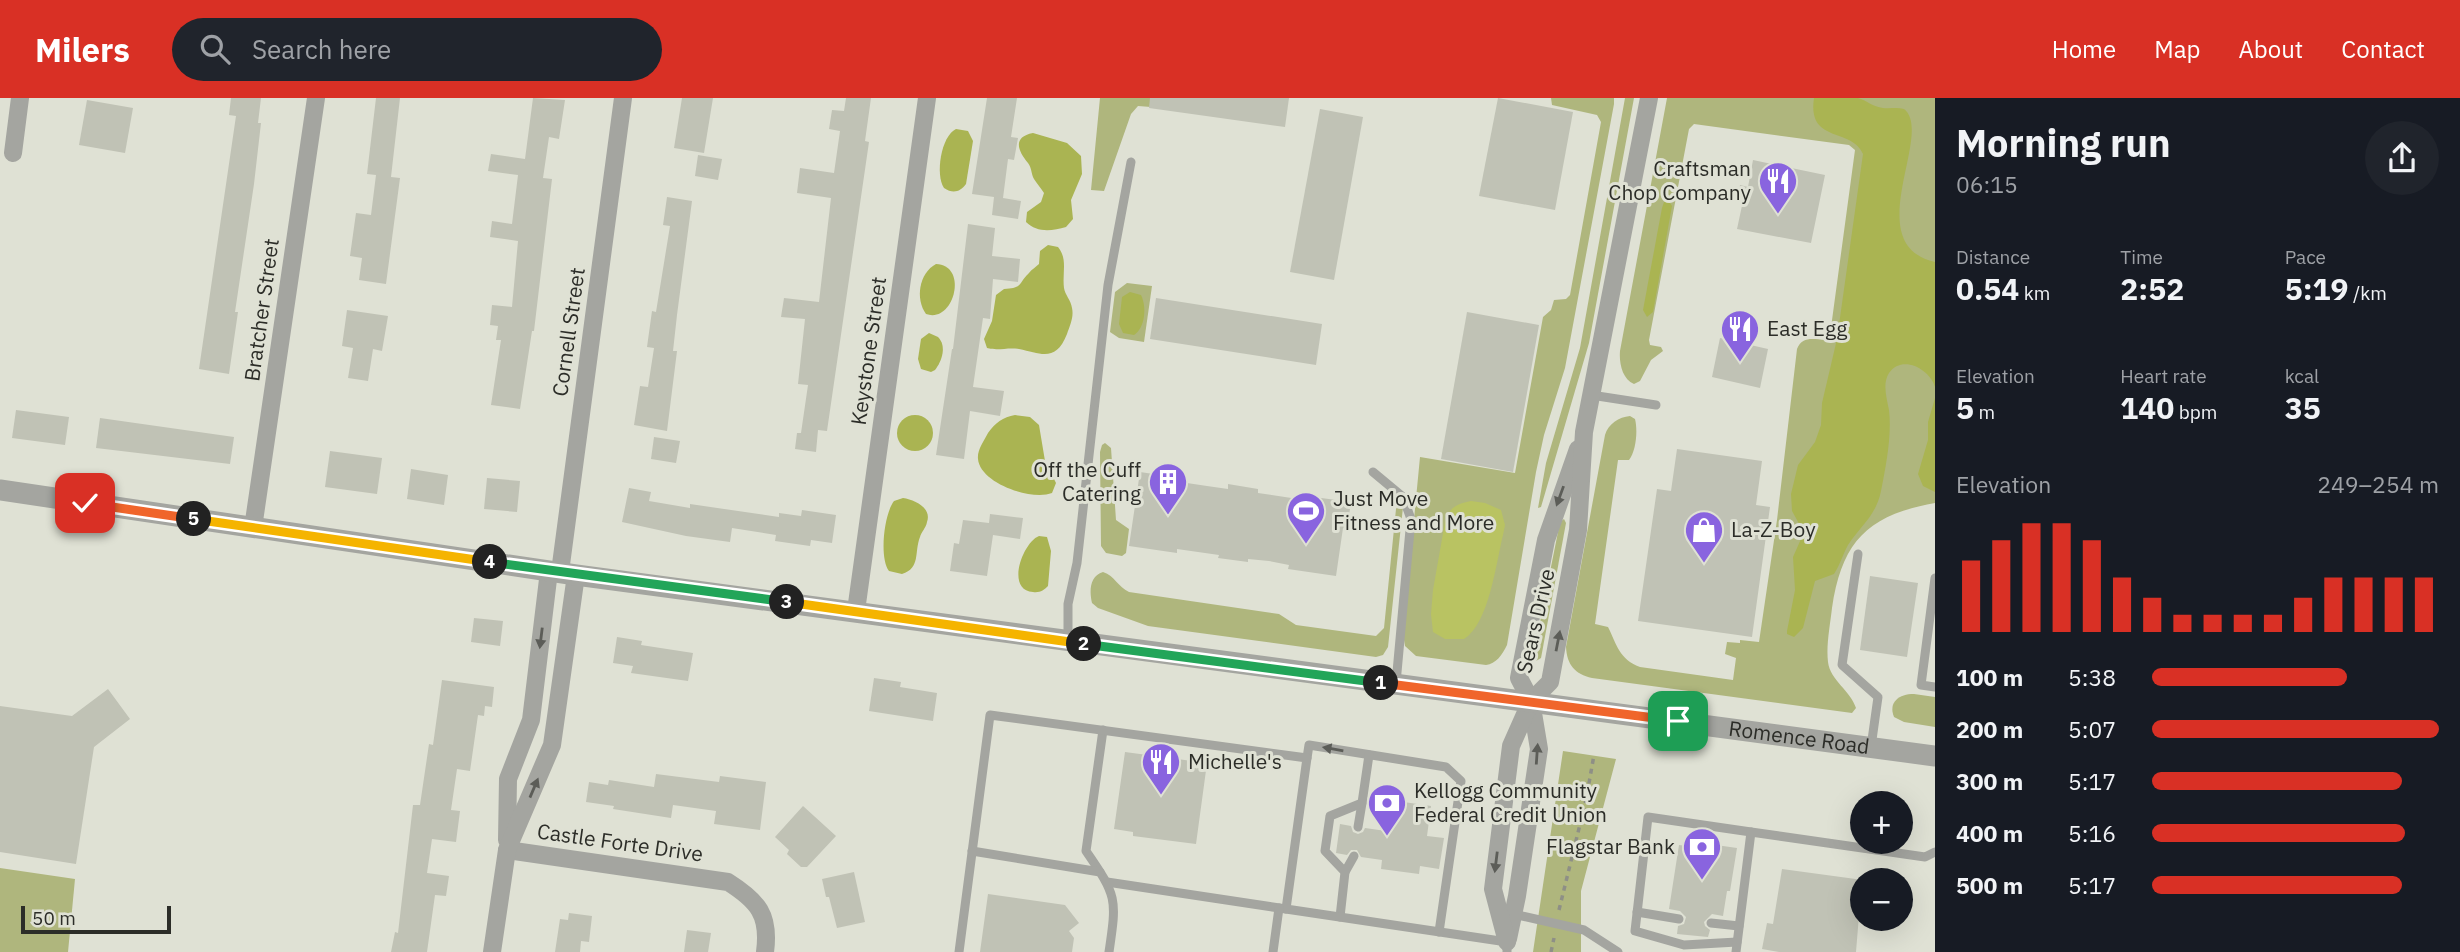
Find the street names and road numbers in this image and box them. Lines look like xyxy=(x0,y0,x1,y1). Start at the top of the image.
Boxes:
street label: Bratcher Street xyxy=(237,237,285,383)
street label: Cornell Street xyxy=(545,266,591,398)
street label: Keystone Street xyxy=(844,275,892,427)
street label: Sears Drive xyxy=(1509,566,1561,676)
street label: Romence Road xyxy=(1727,714,1871,760)
street label: Castle Forte Drive xyxy=(535,817,705,868)

